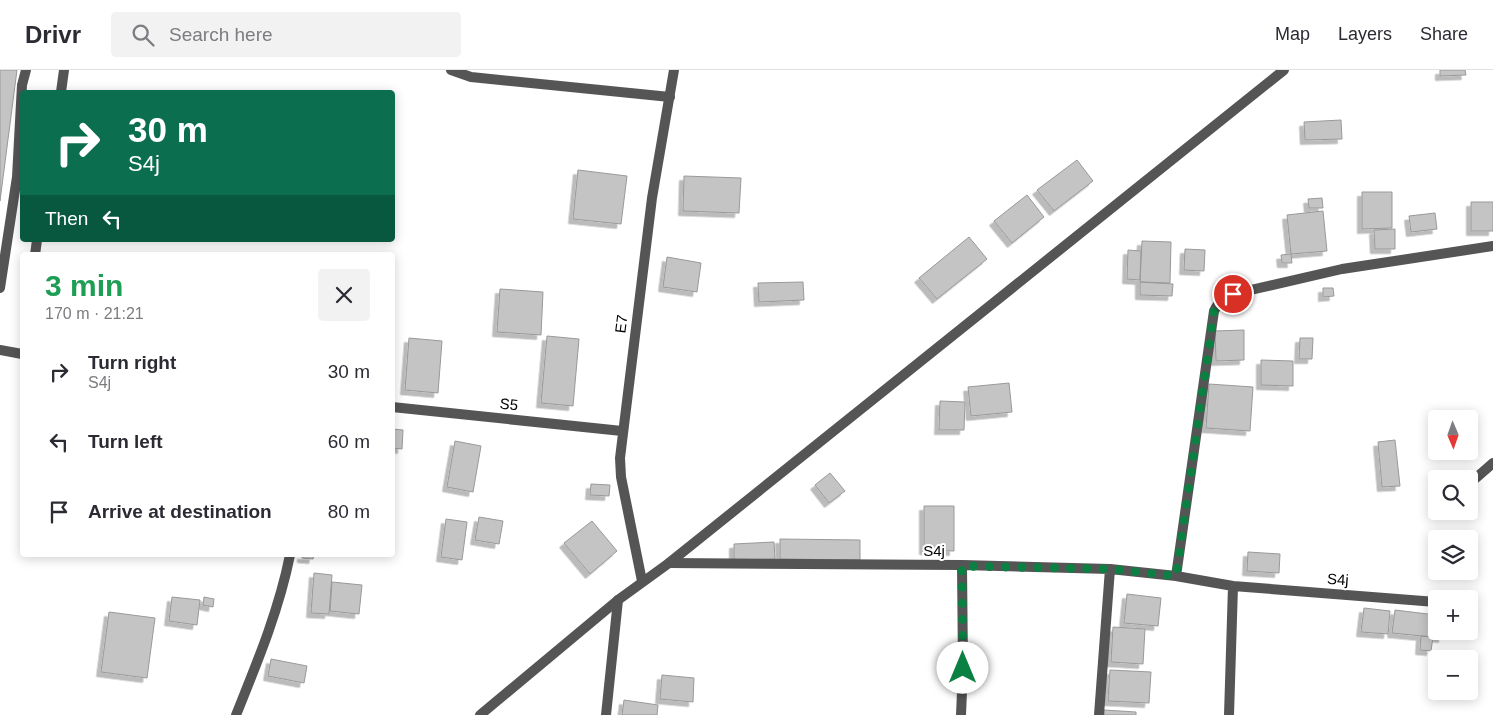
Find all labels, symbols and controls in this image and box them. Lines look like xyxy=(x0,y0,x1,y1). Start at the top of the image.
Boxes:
search box xyxy=(111,12,461,57)
text: Drivr xyxy=(25,21,81,48)
icon: search xyxy=(129,21,157,49)
text: Search here xyxy=(169,24,273,45)
text: Map xyxy=(1275,24,1310,44)
text: Layers xyxy=(1338,24,1392,44)
text: Share xyxy=(1420,24,1468,44)
icon: right xyxy=(45,110,110,175)
text: 30 m xyxy=(128,110,208,149)
text: S4j xyxy=(128,151,160,176)
icon: left xyxy=(98,205,126,233)
text: Then xyxy=(45,208,88,229)
text: 3 min xyxy=(45,269,123,302)
button: close xyxy=(318,269,370,321)
pin xyxy=(1212,273,1254,315)
icon: arrive xyxy=(1219,280,1247,308)
text: 170 m · 21:21 xyxy=(45,305,144,322)
street label: E7 xyxy=(611,314,631,334)
text: Turn right xyxy=(88,352,176,373)
icon: right xyxy=(45,358,73,386)
text: 30 m xyxy=(328,361,370,382)
text: S4j xyxy=(88,374,111,391)
street label: S5 xyxy=(499,395,519,413)
north arrow xyxy=(1428,410,1478,460)
map controls xyxy=(1428,410,1478,700)
icon: left xyxy=(45,428,73,456)
text: Turn left xyxy=(88,431,163,452)
text: 60 m xyxy=(328,431,370,452)
button: search xyxy=(1428,470,1478,520)
icon: arrive xyxy=(45,498,73,526)
text: Arrive at destination xyxy=(88,501,272,522)
text: 80 m xyxy=(328,501,370,522)
button: layers xyxy=(1428,530,1478,580)
street label: S4j xyxy=(923,542,945,559)
street label: S4j xyxy=(1327,570,1349,588)
button: + xyxy=(1428,590,1478,640)
position arrow xyxy=(936,641,988,693)
button: − xyxy=(1428,650,1478,700)

